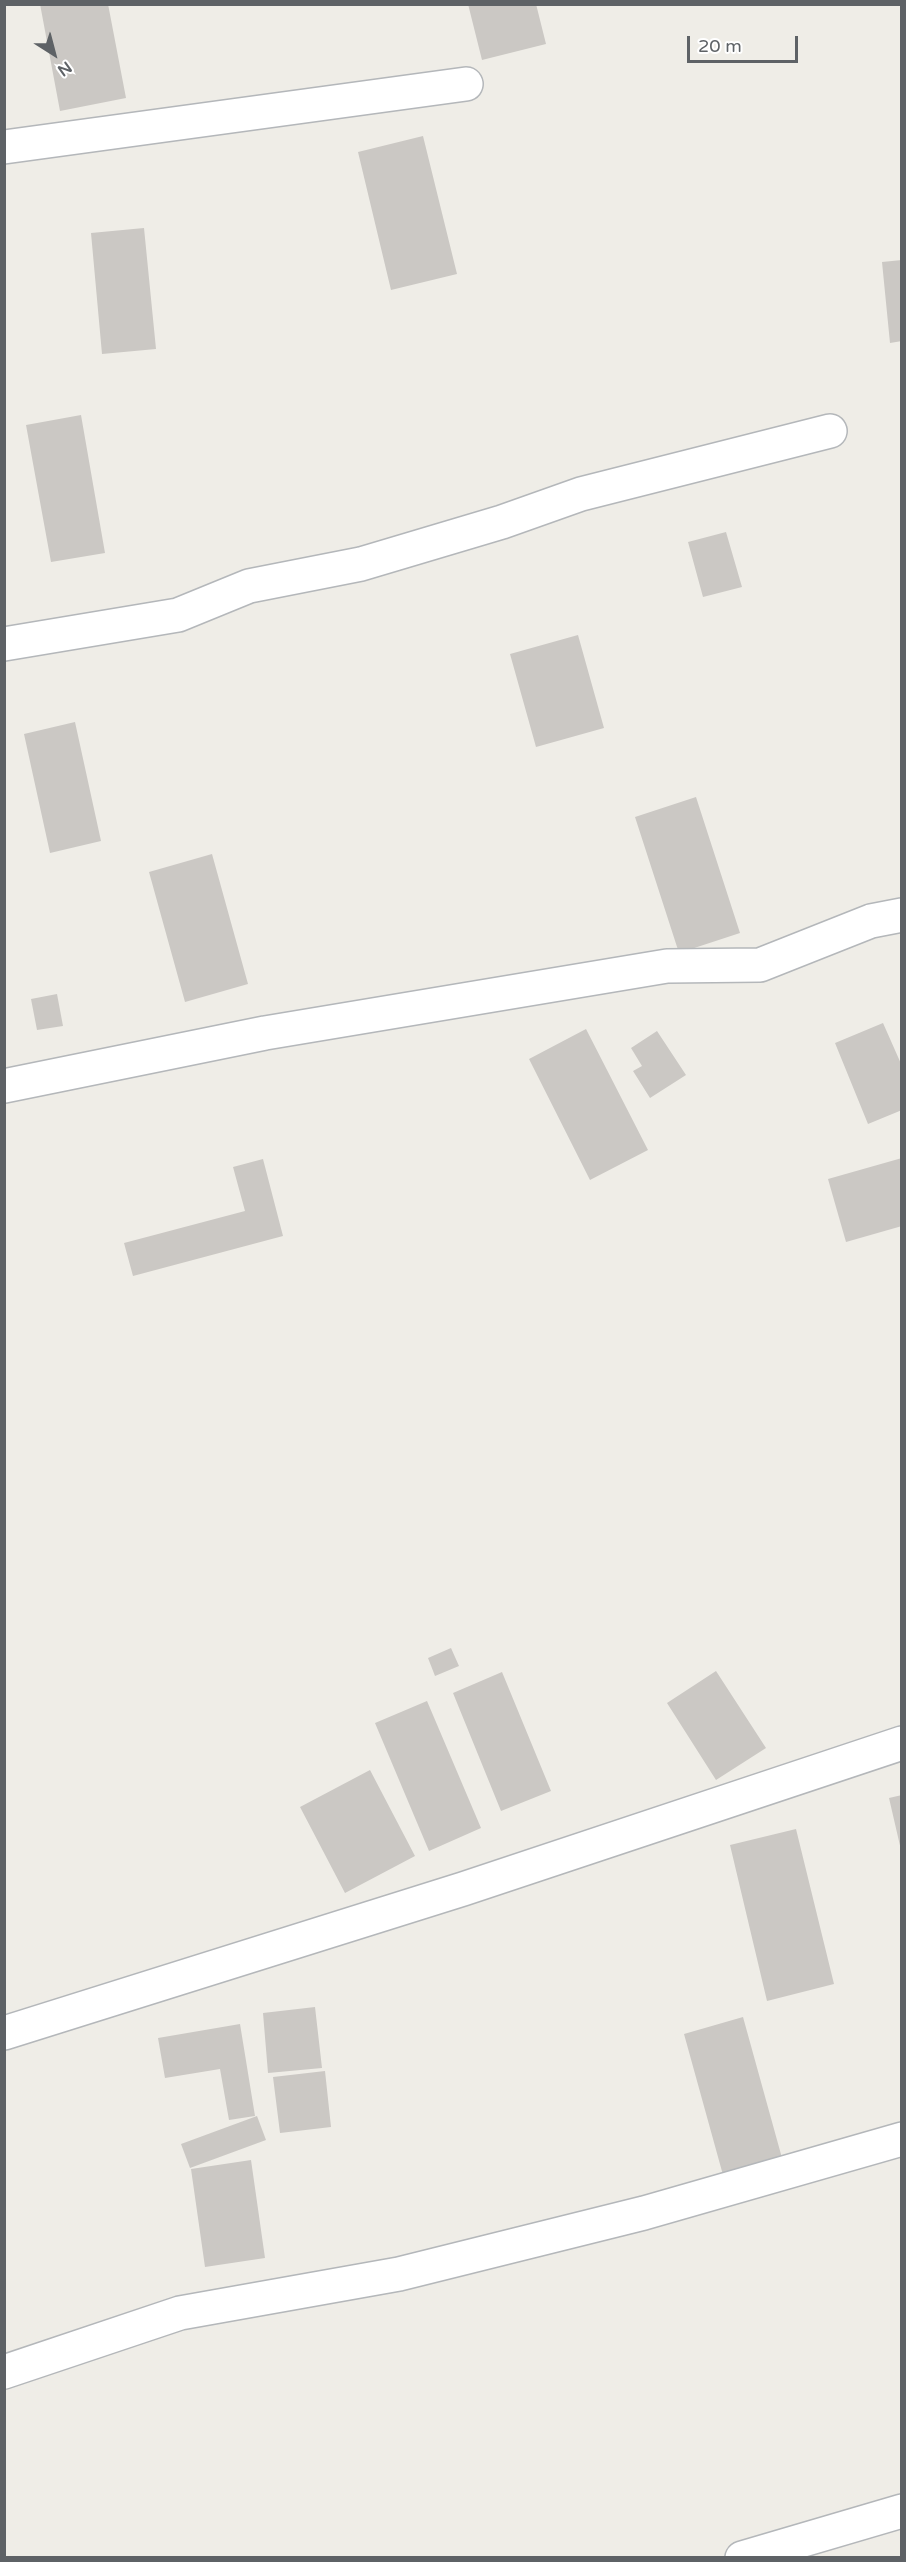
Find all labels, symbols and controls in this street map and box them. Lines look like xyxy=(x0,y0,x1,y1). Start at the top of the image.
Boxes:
north arrow xyxy=(24,24,84,84)
scale bar xyxy=(690,24,801,62)
text: 20 m xyxy=(698,35,742,57)
text: N xyxy=(54,57,76,80)

